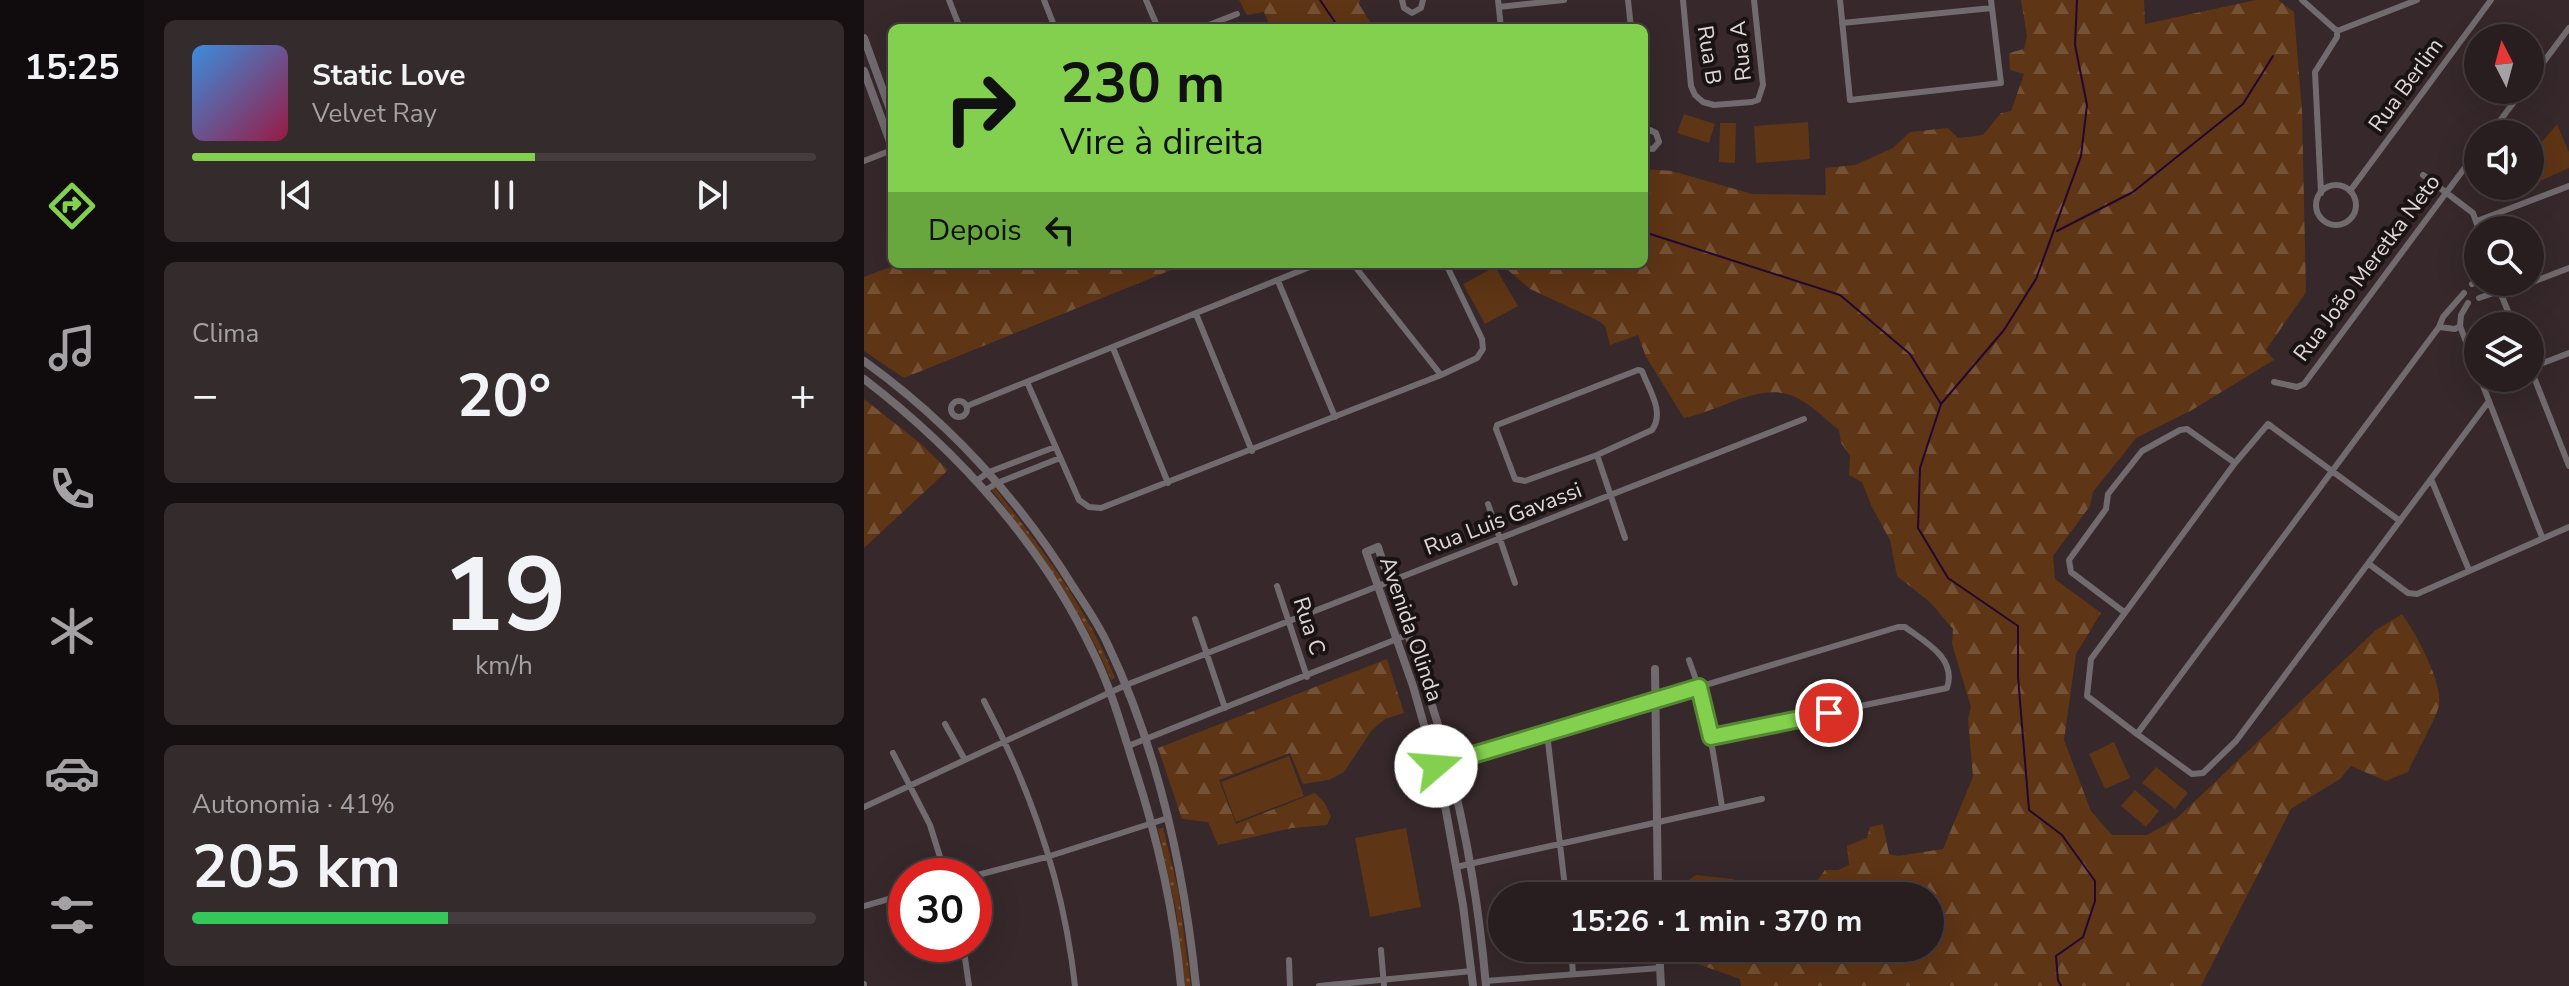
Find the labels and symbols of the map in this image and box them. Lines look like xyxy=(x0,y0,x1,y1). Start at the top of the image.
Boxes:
street label: Rua A xyxy=(1723,19,1759,83)
street label: Rua B xyxy=(1690,23,1728,87)
north arrow xyxy=(2464,24,2544,104)
street label: Rua Berlim xyxy=(2362,32,2450,138)
street label: Rua João Meretka Neto xyxy=(2287,168,2447,368)
street label: Rua Luis Gavassi xyxy=(1420,475,1586,563)
street label: Avenida Olinda xyxy=(1372,552,1450,706)
street label: Rua C xyxy=(1286,593,1332,659)
pin xyxy=(1795,679,1863,747)
position arrow xyxy=(1394,724,1478,808)
speed limit sign: 30 xyxy=(888,858,992,962)

